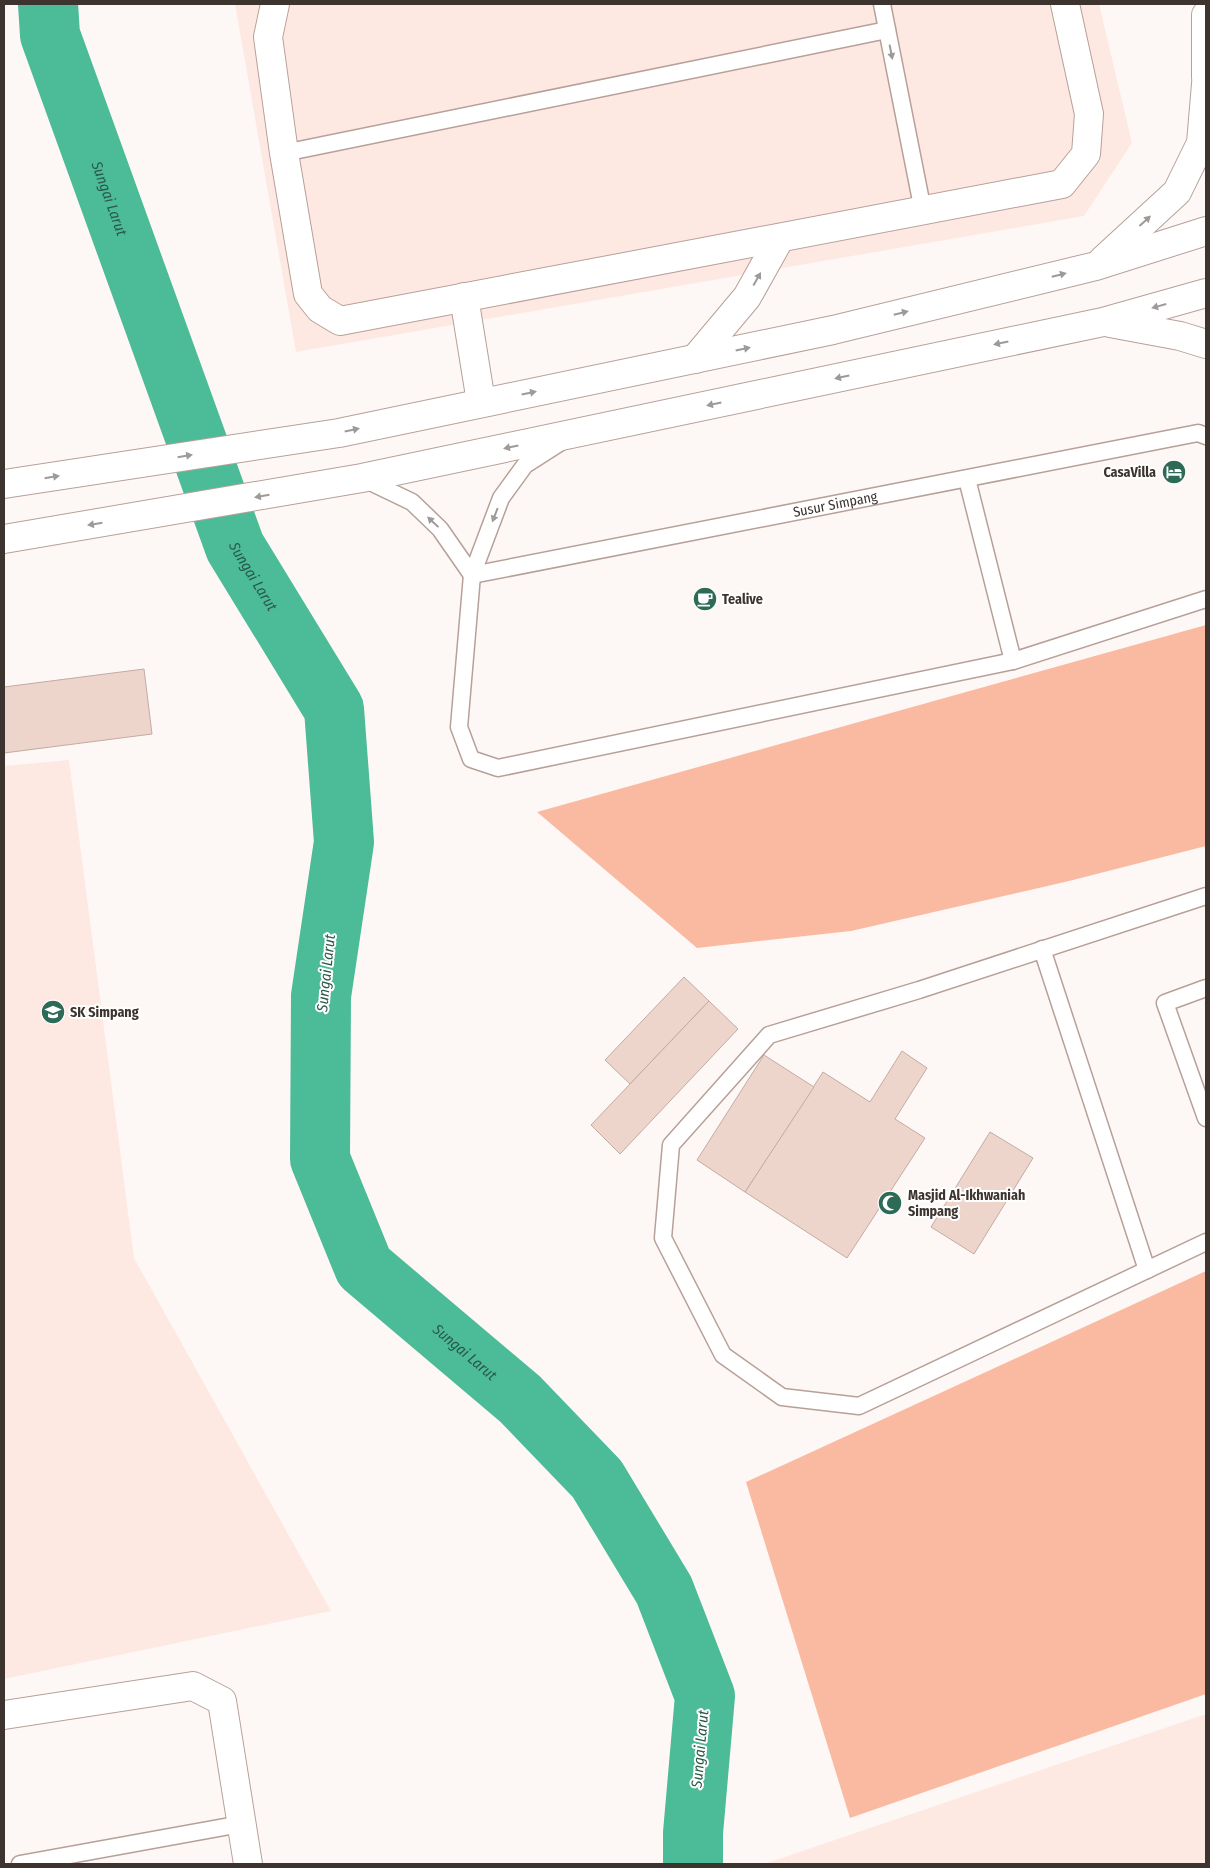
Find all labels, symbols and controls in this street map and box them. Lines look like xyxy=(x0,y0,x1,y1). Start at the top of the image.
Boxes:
one-way arrow xyxy=(887,44,895,59)
water label: Sungai Larut xyxy=(87,158,131,238)
one-way arrow xyxy=(1139,215,1151,227)
one-way arrow xyxy=(753,271,761,286)
one-way arrow xyxy=(1052,271,1067,279)
one-way arrow xyxy=(1152,302,1167,310)
one-way arrow xyxy=(894,309,909,317)
one-way arrow xyxy=(993,340,1009,348)
one-way arrow xyxy=(735,344,751,352)
one-way arrow xyxy=(835,373,850,381)
one-way arrow xyxy=(521,388,537,396)
one-way arrow xyxy=(705,401,721,409)
one-way arrow xyxy=(344,426,360,434)
one-way arrow xyxy=(503,443,518,451)
one-way arrow xyxy=(177,452,193,460)
hotel icon: CasaVilla xyxy=(1161,459,1187,485)
place label: CasaVilla xyxy=(1103,464,1156,481)
one-way arrow xyxy=(44,472,60,480)
street label: Susur Simpang xyxy=(792,488,879,521)
one-way arrow xyxy=(253,493,269,501)
one-way arrow xyxy=(491,508,499,523)
one-way arrow xyxy=(427,516,439,528)
one-way arrow xyxy=(87,520,103,528)
water label: Sungai Larut xyxy=(225,539,281,614)
cafe icon: Tealive xyxy=(692,586,718,612)
place label: Tealive xyxy=(722,591,763,608)
water label: Sungai Larut xyxy=(313,933,339,1014)
school or university icon: SK Simpang xyxy=(40,999,66,1025)
place label: SK Simpang xyxy=(70,1004,139,1021)
place label: Masjid Al-Ikhwaniah Simpang xyxy=(908,1187,1025,1220)
mosque icon: Masjid Al-Ikhwaniah Simpang xyxy=(877,1190,903,1216)
water label: Sungai Larut xyxy=(428,1320,500,1384)
water label: Sungai Larut xyxy=(688,1709,712,1789)

